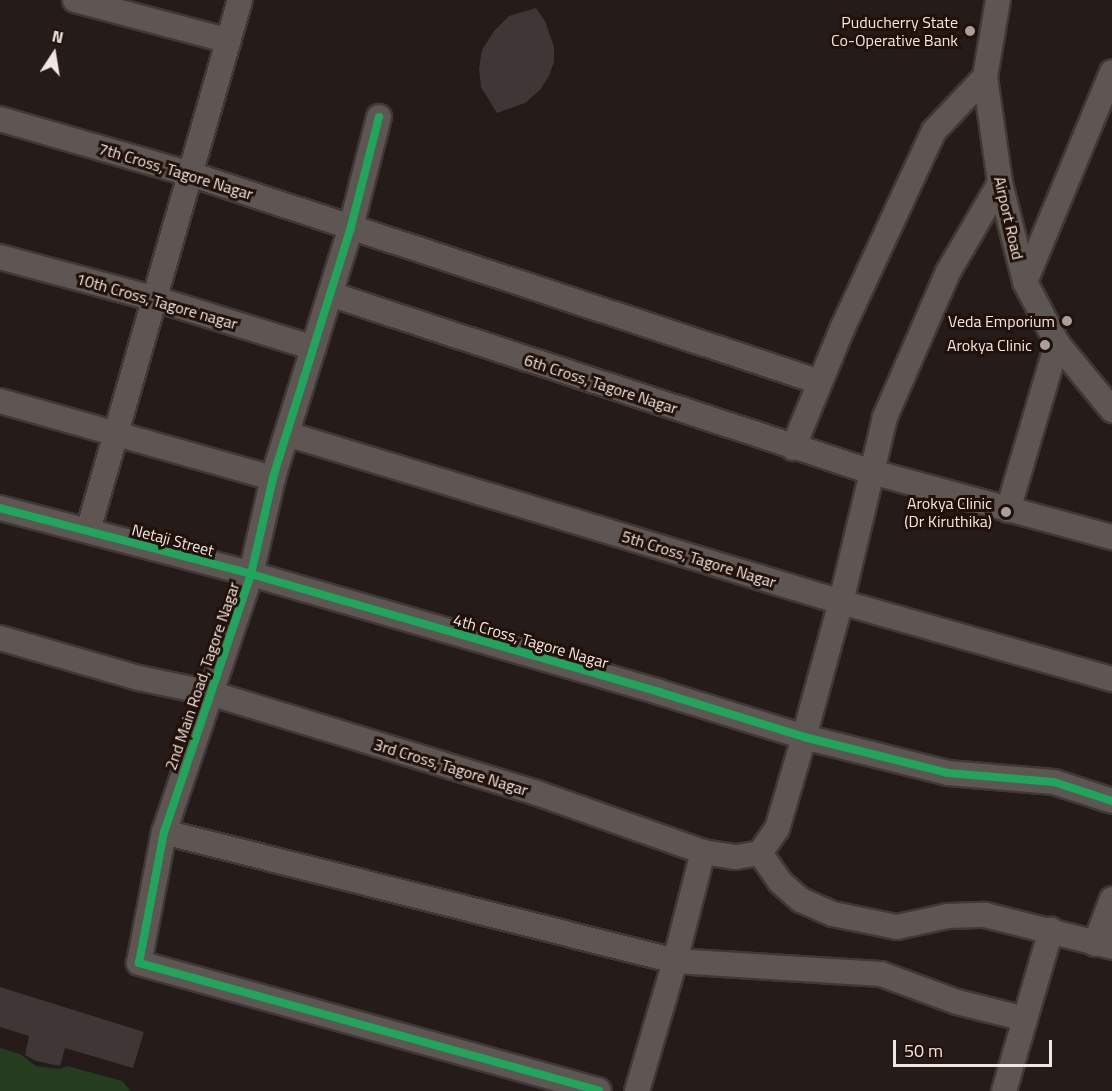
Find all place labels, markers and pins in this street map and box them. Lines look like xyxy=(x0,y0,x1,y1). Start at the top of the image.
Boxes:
place label: Puducherry State Co-Operative Bank xyxy=(831,12,958,50)
marker: Puducherry State Co-Operative Bank xyxy=(963,24,977,38)
place label: Veda Emporium xyxy=(948,311,1055,331)
marker: Veda Emporium xyxy=(1060,314,1074,328)
place label: Arokya Clinic xyxy=(947,335,1032,355)
marker: Arokya Clinic xyxy=(1036,336,1054,354)
place label: Arokya Clinic (Dr Kiruthika) xyxy=(904,493,992,531)
marker: Arokya Clinic (Dr Kiruthika) xyxy=(997,503,1015,521)

